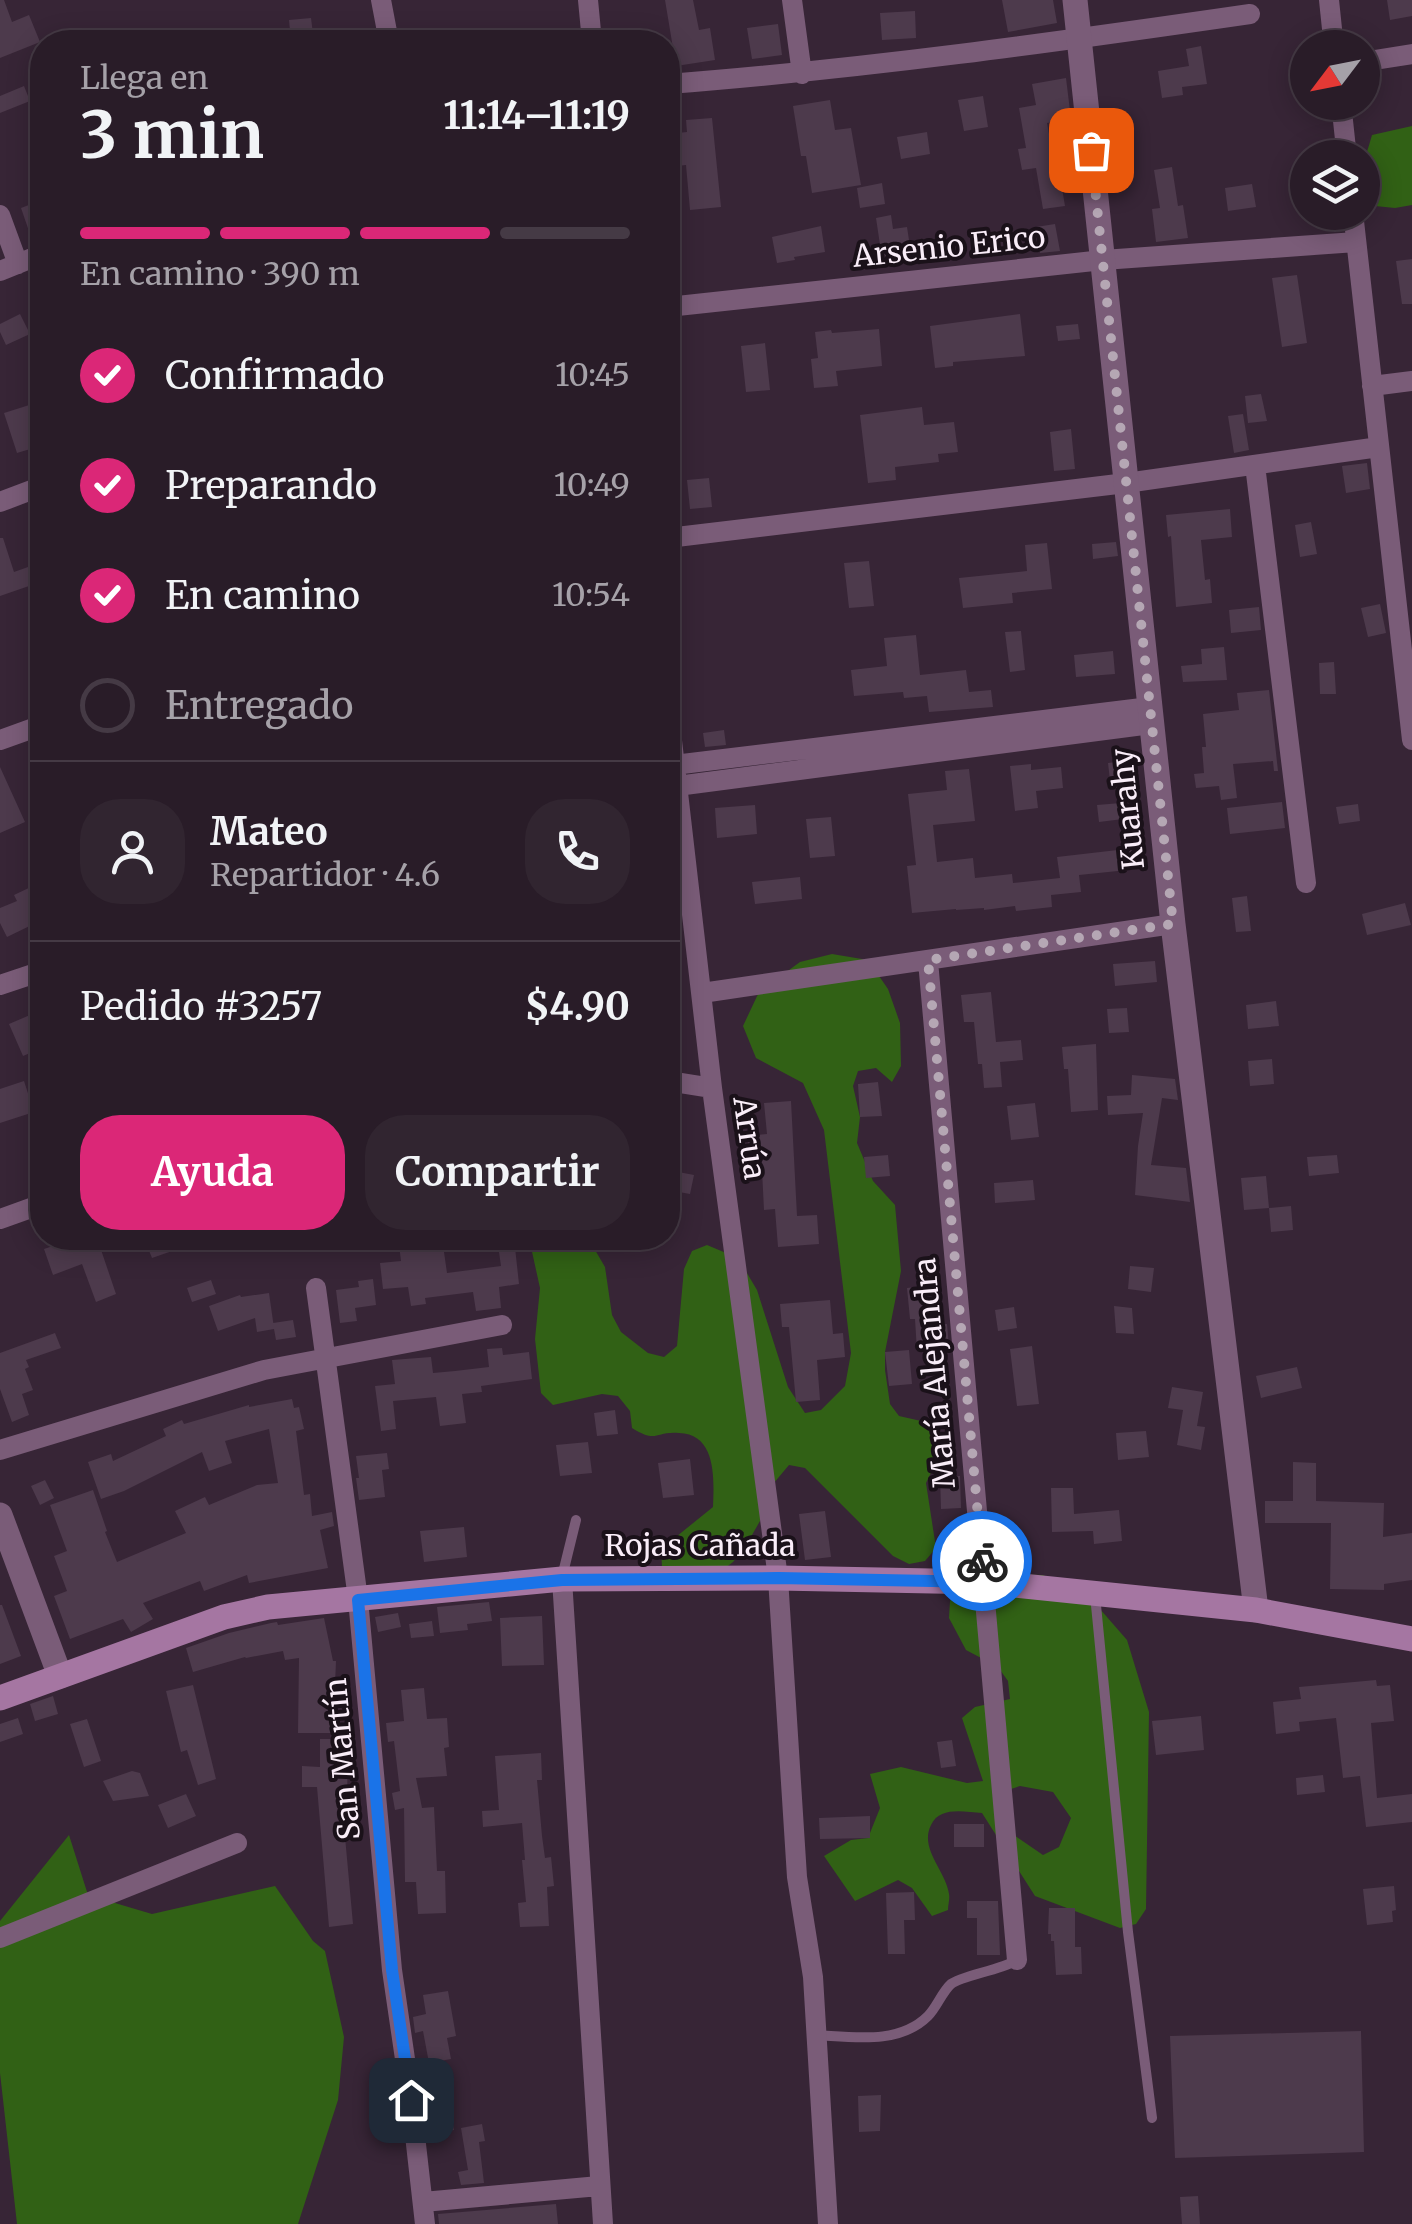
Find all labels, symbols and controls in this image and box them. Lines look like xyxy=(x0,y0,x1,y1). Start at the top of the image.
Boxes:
north arrow xyxy=(1290,30,1380,120)
map controls xyxy=(1290,30,1380,230)
text: Llega en xyxy=(80,58,208,98)
text: 11:14–11:19 xyxy=(443,92,630,139)
text: 3 min xyxy=(80,94,264,176)
pin xyxy=(1049,108,1134,193)
icon: bag xyxy=(1064,123,1119,178)
button: layers xyxy=(1290,140,1380,230)
street label: Arsenio Erico xyxy=(850,217,1047,275)
text: En camino · 390 m xyxy=(80,254,360,294)
icon: check xyxy=(80,348,135,403)
text: Confirmado xyxy=(165,352,385,399)
text: 10:45 xyxy=(555,355,630,395)
icon: check xyxy=(80,458,135,513)
text: Preparando xyxy=(165,462,377,509)
text: 10:49 xyxy=(554,465,630,505)
icon: check xyxy=(80,568,135,623)
text: En camino xyxy=(165,572,360,619)
text: 10:54 xyxy=(552,575,630,615)
text: Entregado xyxy=(165,682,354,729)
street label: Kuarahy xyxy=(1102,746,1152,871)
button: person xyxy=(80,799,185,904)
button: phone xyxy=(525,799,630,904)
text: Mateo xyxy=(210,808,328,855)
text: Repartidor · 4.6 xyxy=(210,855,440,895)
text: Pedido #3257 xyxy=(80,983,322,1030)
text: $4.90 xyxy=(524,983,630,1030)
street label: Arrúa xyxy=(725,1093,775,1182)
button: Ayuda xyxy=(80,1115,345,1230)
button: Compartir xyxy=(365,1115,630,1230)
street label: María Alejandra xyxy=(905,1256,963,1490)
courier xyxy=(932,1511,1032,1611)
street label: Rojas Cañada xyxy=(604,1526,796,1564)
icon: bike xyxy=(955,1534,1010,1589)
street label: San Martín xyxy=(316,1677,368,1842)
pin xyxy=(369,2058,454,2143)
icon: home xyxy=(384,2073,439,2128)

